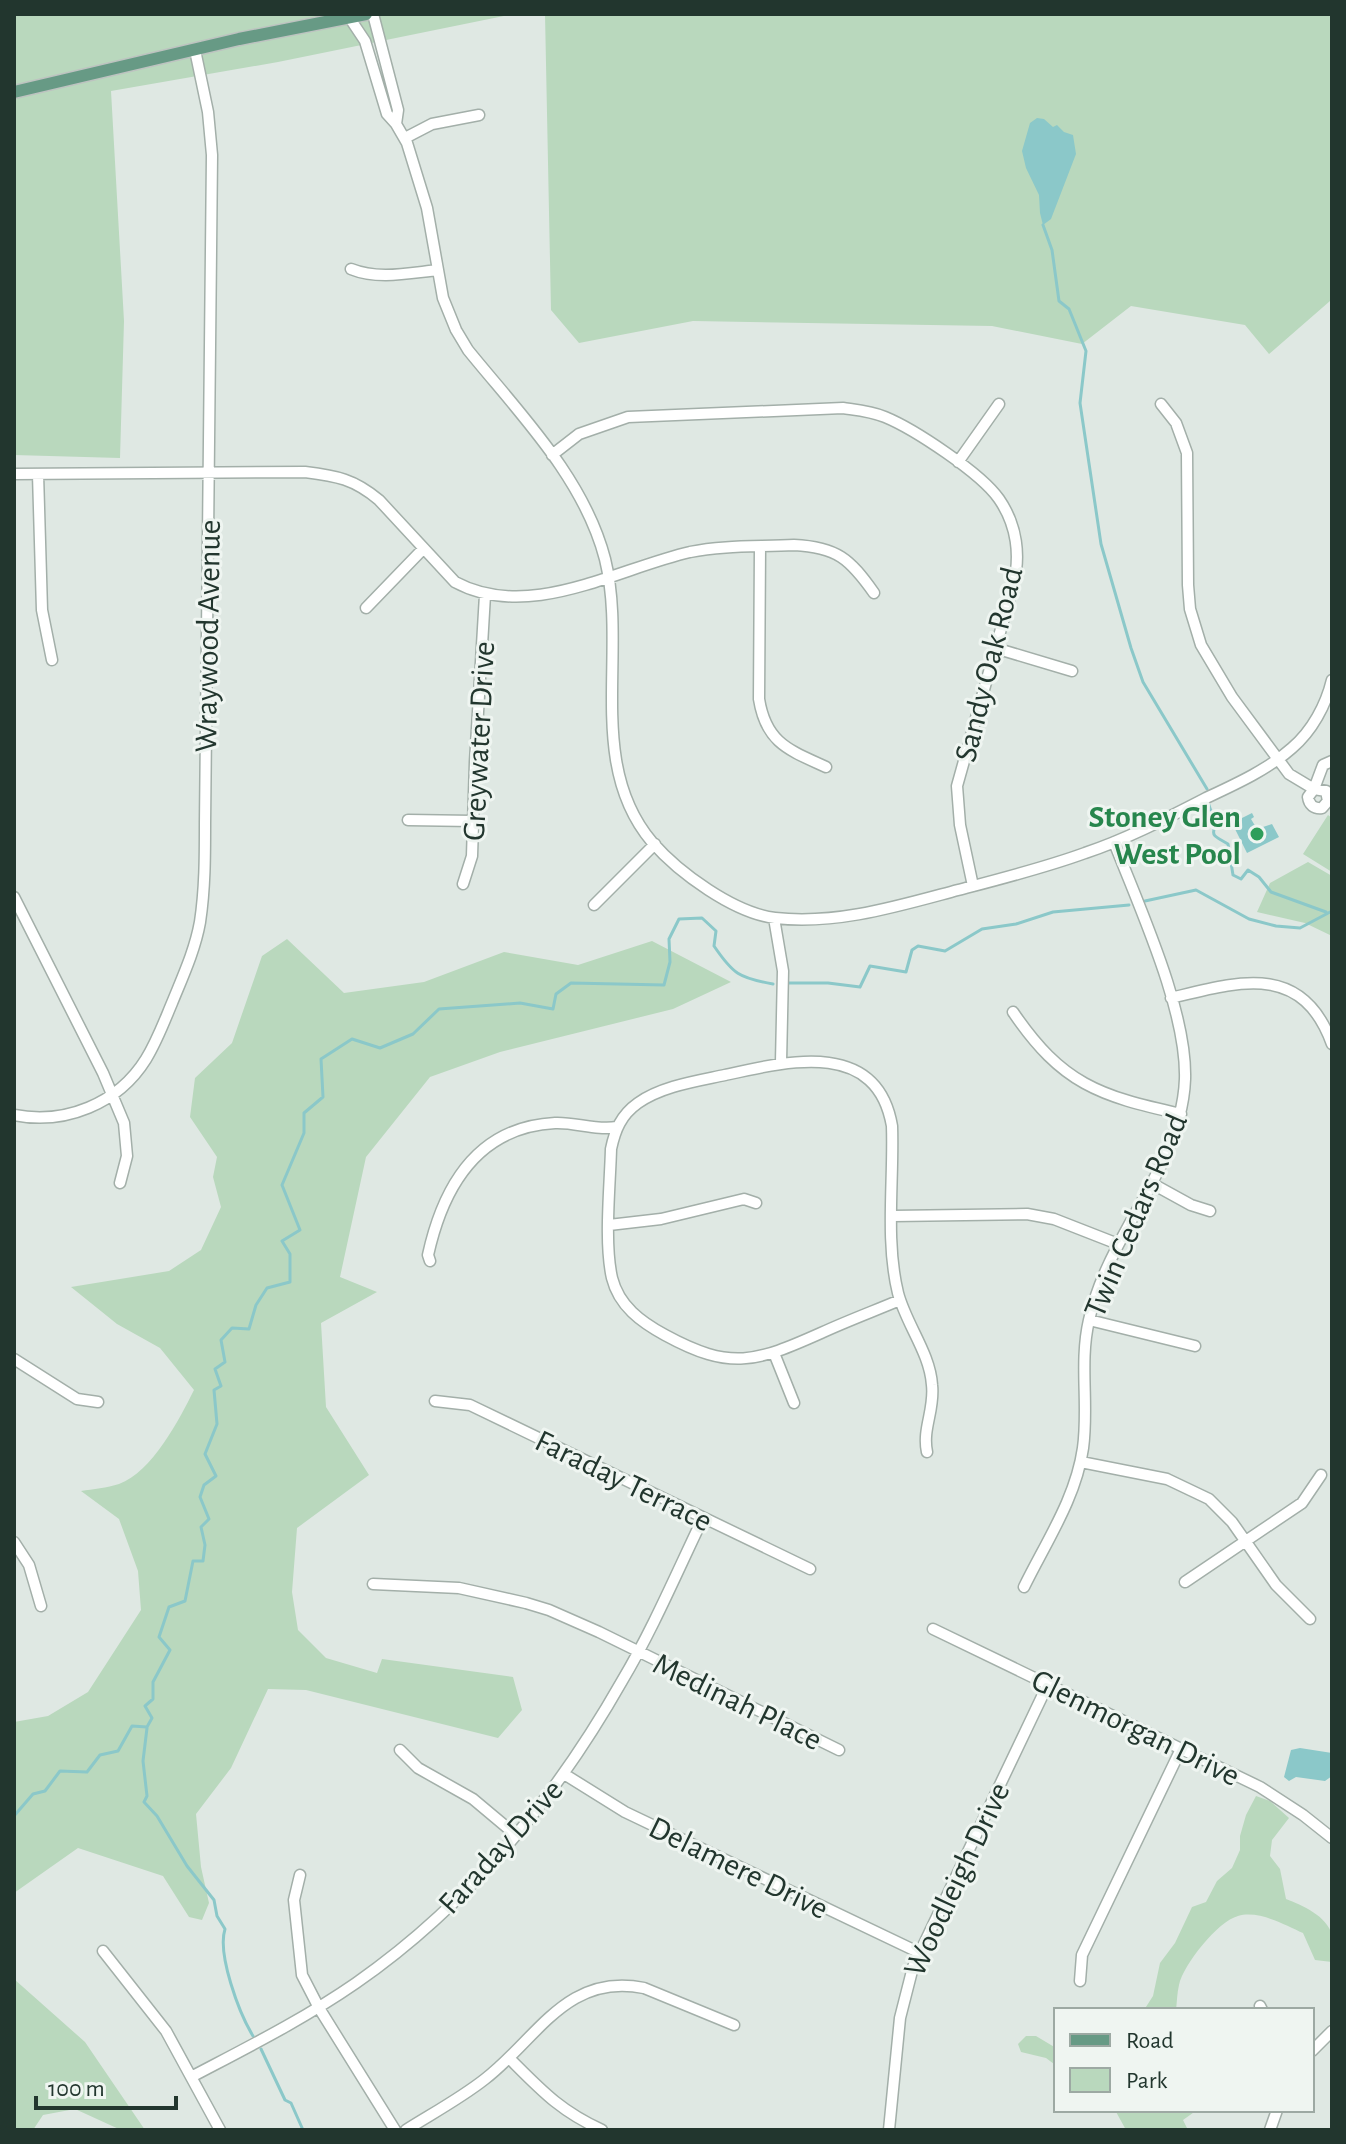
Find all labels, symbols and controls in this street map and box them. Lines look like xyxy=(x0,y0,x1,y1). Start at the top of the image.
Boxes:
street label: Wraywood Avenue xyxy=(190,519,226,753)
street label: Sandy Oak Road xyxy=(949,564,1029,765)
street label: Greywater Drive xyxy=(458,640,500,842)
place label: Stoney Glen West Pool xyxy=(1088,801,1241,870)
marker: Stoney Glen West Pool xyxy=(1248,825,1266,843)
street label: Twin Cedars Road xyxy=(1079,1109,1193,1322)
street label: Faraday Terrace xyxy=(530,1424,717,1537)
street label: Medinah Place xyxy=(648,1647,827,1756)
street label: Glenmorgan Drive xyxy=(1027,1664,1245,1792)
street label: Faraday Drive xyxy=(432,1773,569,1920)
street label: Woodleigh Drive xyxy=(898,1778,1016,1981)
street label: Delamere Drive xyxy=(644,1811,833,1925)
legend xyxy=(1054,2008,1314,2112)
text: Road xyxy=(1126,2029,1174,2053)
scale bar xyxy=(36,2060,176,2110)
text: Park xyxy=(1126,2069,1167,2093)
text: 100 m xyxy=(48,2077,105,2101)

